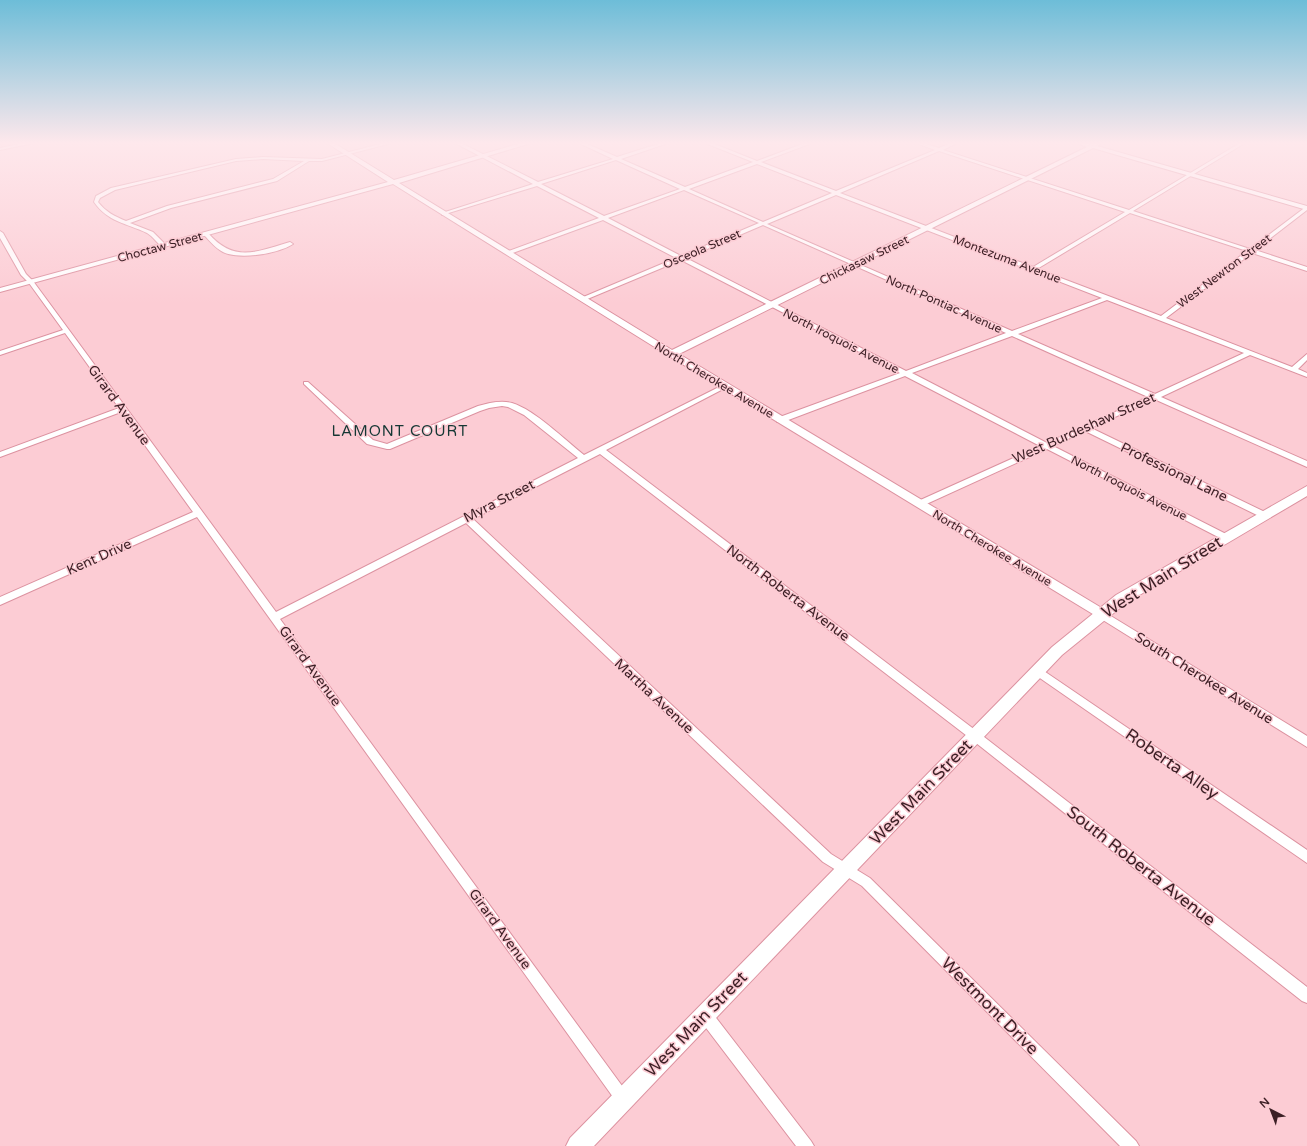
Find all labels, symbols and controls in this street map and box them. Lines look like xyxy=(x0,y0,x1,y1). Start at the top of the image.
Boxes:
street label: Osceola Street xyxy=(661,226,743,272)
street label: Choctaw Street xyxy=(116,229,204,265)
street label: West Newton Street xyxy=(1174,231,1274,311)
street label: Chickasaw Street xyxy=(817,232,911,288)
street label: Montezuma Avenue xyxy=(951,232,1063,286)
street label: North Pontiac Avenue xyxy=(884,272,1004,336)
street label: North Iroquois Avenue xyxy=(781,306,902,376)
street label: North Cherokee Avenue xyxy=(652,339,776,421)
street label: Girard Avenue xyxy=(84,362,154,449)
street label: West Burdeshaw Street xyxy=(1010,388,1159,467)
district label: LAMONT COURT xyxy=(332,422,468,440)
street label: Professional Lane xyxy=(1118,439,1230,505)
street label: North Iroquois Avenue xyxy=(1069,453,1190,523)
street label: Myra Street xyxy=(460,475,538,526)
street label: North Cherokee Avenue xyxy=(930,507,1054,589)
street label: West Main Street xyxy=(1098,531,1227,623)
street label: Kent Drive xyxy=(64,535,134,579)
street label: North Roberta Avenue xyxy=(723,541,853,645)
street label: Girard Avenue xyxy=(275,623,345,710)
street label: South Cherokee Avenue xyxy=(1132,628,1276,728)
street label: Martha Avenue xyxy=(611,655,697,737)
street label: Roberta Alley xyxy=(1121,724,1223,804)
street label: West Main Street xyxy=(865,734,977,849)
street label: South Roberta Avenue xyxy=(1062,801,1220,931)
street label: Girard Avenue xyxy=(465,886,535,973)
street label: Westmont Drive xyxy=(937,953,1043,1059)
street label: West Main Street xyxy=(640,966,752,1081)
north arrow xyxy=(1251,1090,1291,1130)
text: N xyxy=(1257,1095,1272,1111)

